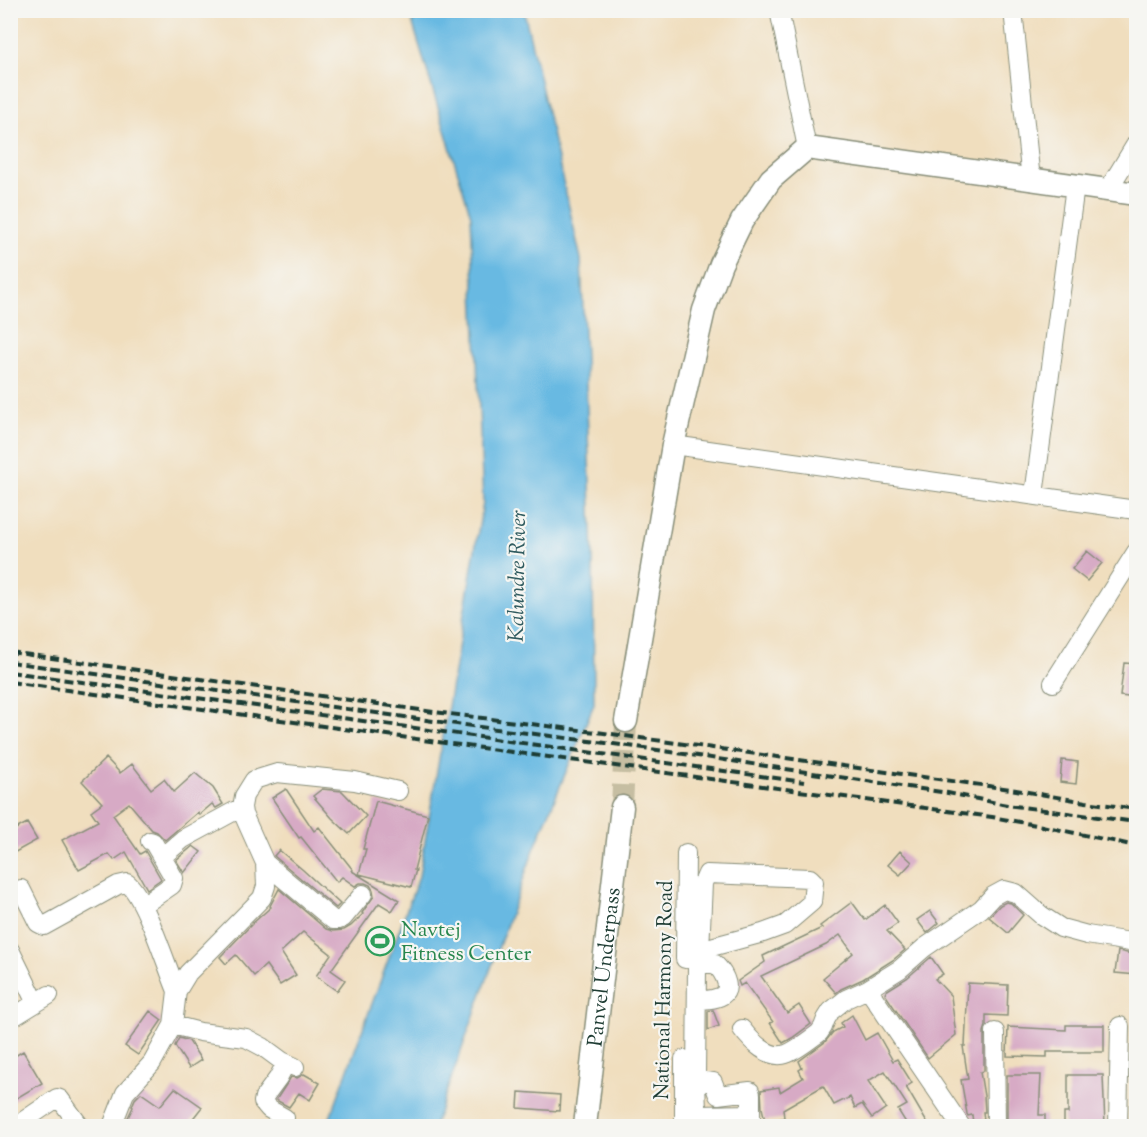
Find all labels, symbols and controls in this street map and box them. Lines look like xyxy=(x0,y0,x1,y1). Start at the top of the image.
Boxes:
water label: Kalundre River xyxy=(502,510,536,642)
street label: National Harmony Road xyxy=(648,880,682,1100)
street label: Panvel Underpass xyxy=(581,886,630,1048)
place label: Navtej Fitness Center xyxy=(401,916,532,970)
sports icon: Navtej Fitness Center xyxy=(364,925,396,957)

